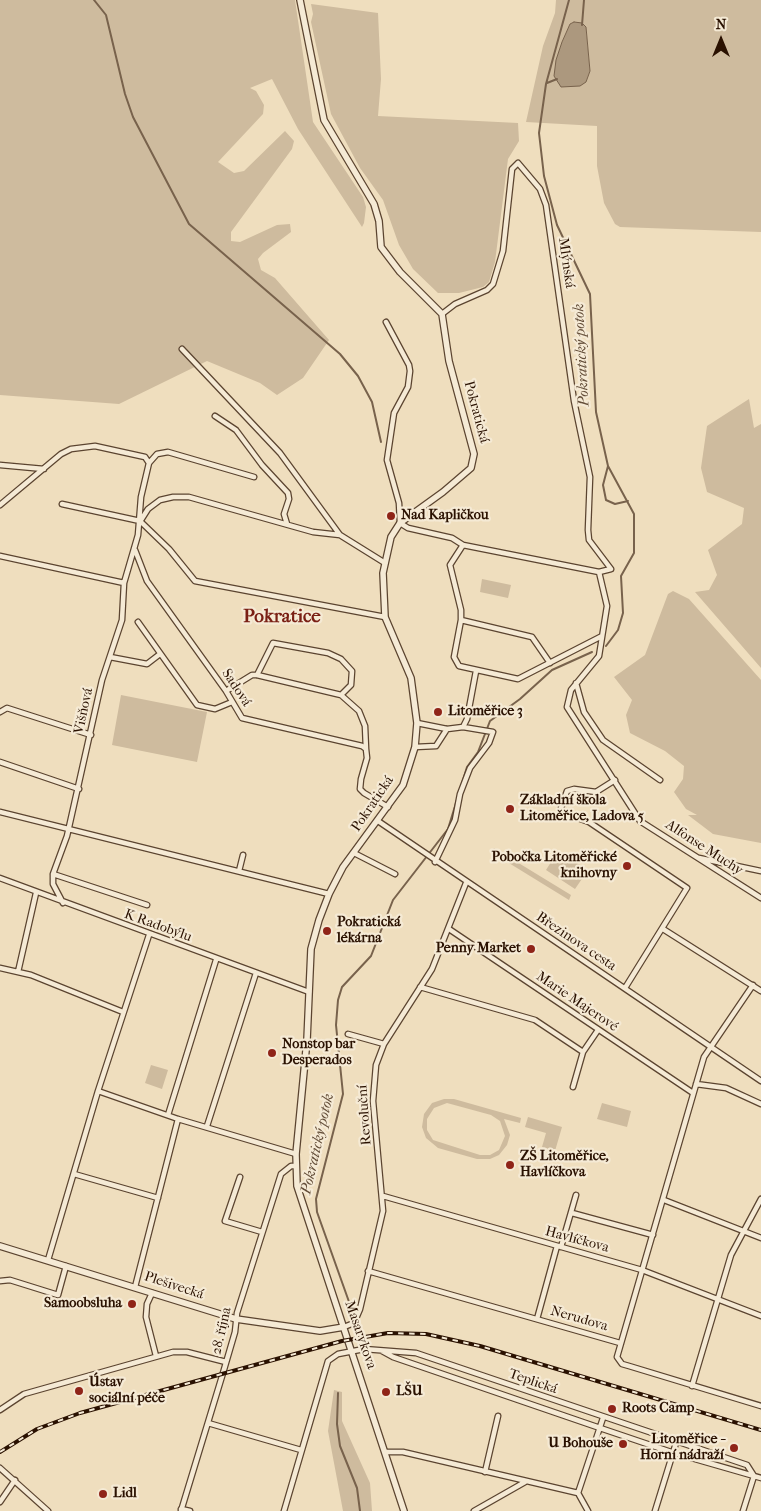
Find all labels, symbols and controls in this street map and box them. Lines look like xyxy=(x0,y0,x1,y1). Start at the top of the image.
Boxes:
north arrow xyxy=(696,15,746,65)
text: N xyxy=(716,16,726,33)
street label: Mlýnská xyxy=(554,237,578,289)
water label: Pokratický potok xyxy=(570,303,594,407)
street label: Pokratická xyxy=(460,379,492,445)
place label: Nad Kapličkou xyxy=(401,508,489,524)
marker: Nad Kapličkou xyxy=(385,510,397,522)
district label: Pokratice xyxy=(243,606,321,628)
street label: Sadová xyxy=(218,666,254,710)
street label: Višňová xyxy=(71,686,97,736)
place label: Litoměřice 3 xyxy=(448,704,523,720)
marker: Litoměřice 3 xyxy=(432,706,444,718)
street label: Pokratická xyxy=(348,773,398,835)
place label: Základní škola Litoměřice, Ladova 5 xyxy=(520,793,644,826)
marker: Základní škola Litoměřice, Ladova 5 xyxy=(504,803,516,815)
street label: Alfonse Muchy xyxy=(662,817,746,879)
place label: Pobočka Litoměřické knihovny xyxy=(492,850,617,882)
marker: Pobočka Litoměřické knihovny xyxy=(621,860,633,872)
street label: K Radobýlu xyxy=(122,906,194,946)
street label: Březinova cesta xyxy=(533,909,619,975)
place label: Pokratická lékárna xyxy=(337,915,401,948)
marker: Pokratická lékárna xyxy=(321,925,333,937)
place label: Penny Market xyxy=(436,941,521,957)
marker: Penny Market xyxy=(525,943,537,955)
street label: Marie Majerové xyxy=(533,968,621,1036)
place label: Nonstop bar Desperados xyxy=(282,1037,355,1070)
marker: Nonstop bar Desperados xyxy=(266,1047,278,1059)
street label: Revoluční xyxy=(355,1084,375,1146)
water label: Pokratický potok xyxy=(298,1092,338,1196)
place label: ZŠ Litoměřice, Havlíčkova xyxy=(520,1149,609,1182)
marker: ZŠ Litoměřice, Havlíčkova xyxy=(504,1159,516,1171)
street label: Havlíčkova xyxy=(543,1223,611,1257)
street label: Plešivecká xyxy=(142,1268,206,1304)
place label: Samoobsluha xyxy=(44,1296,122,1312)
marker: Samoobsluha xyxy=(126,1298,138,1310)
street label: Masarykova xyxy=(340,1299,380,1371)
street label: Nerudova xyxy=(548,1303,610,1335)
street label: 28. října xyxy=(208,1306,236,1356)
street label: Teplická xyxy=(506,1366,560,1398)
place label: Ústav sociální péče xyxy=(89,1375,165,1408)
place label: LŠU xyxy=(396,1384,423,1400)
marker: Ústav sociální péče xyxy=(73,1385,85,1397)
marker: LŠU xyxy=(380,1386,392,1398)
place label: Roots Camp xyxy=(622,1401,694,1417)
marker: Roots Camp xyxy=(606,1403,618,1415)
place label: Litoměřice - Horní nádraží xyxy=(640,1432,724,1464)
place label: U Bohouše xyxy=(548,1436,613,1452)
marker: U Bohouše xyxy=(617,1438,629,1450)
marker: Litoměřice - Horní nádraží xyxy=(728,1442,740,1454)
place label: Lidl xyxy=(113,1486,137,1502)
marker: Lidl xyxy=(97,1488,109,1500)

